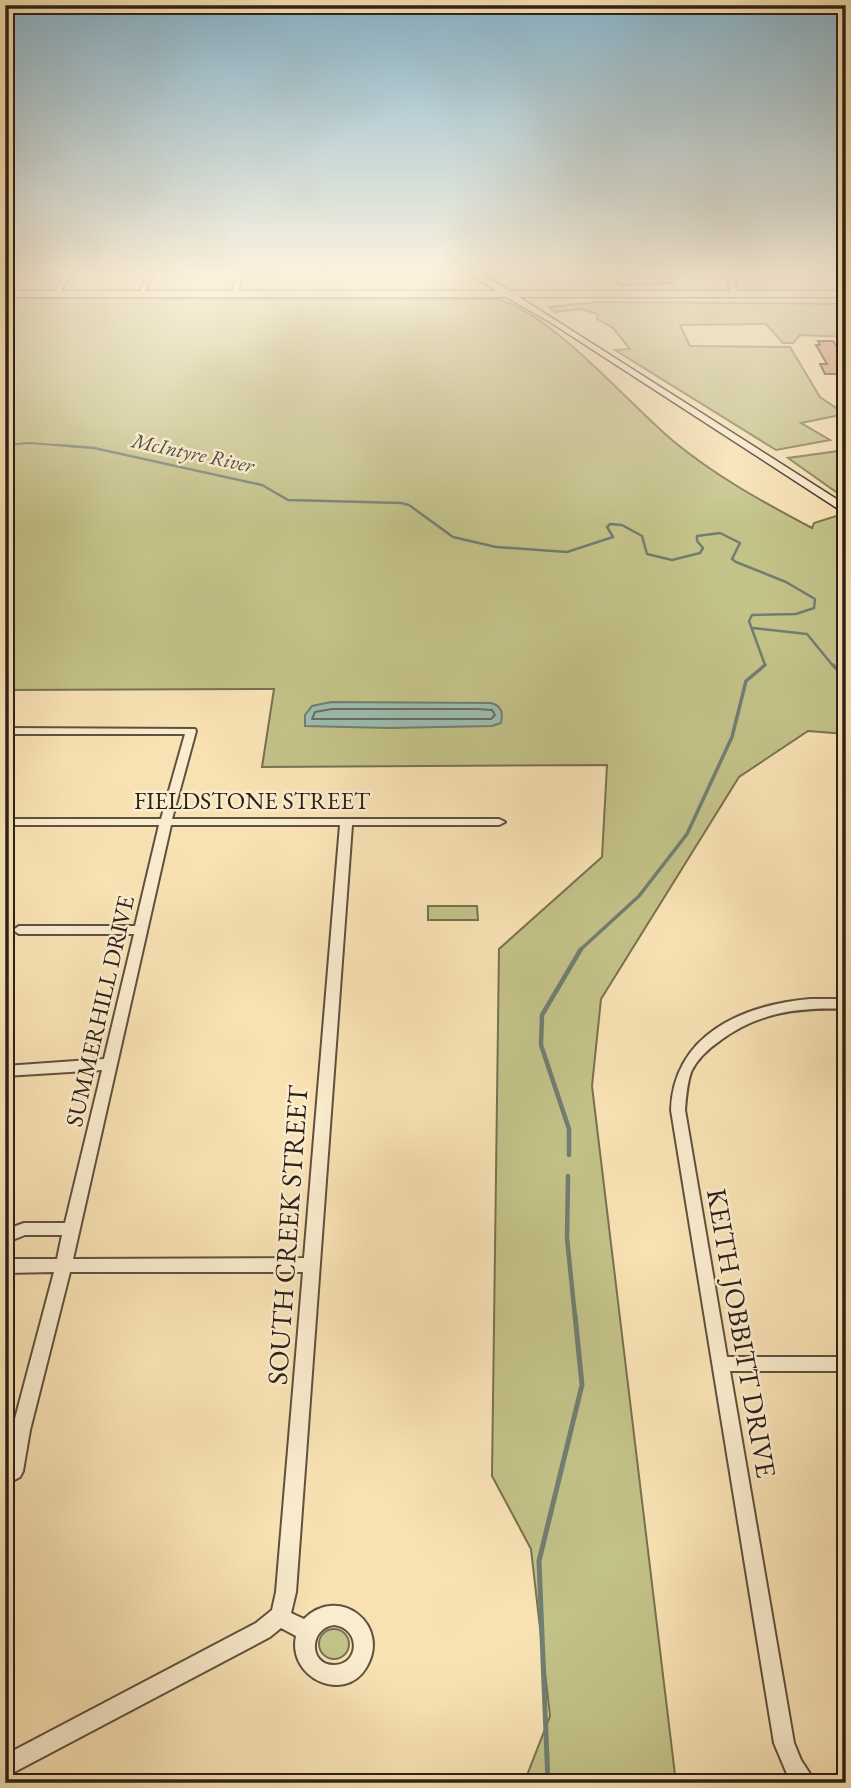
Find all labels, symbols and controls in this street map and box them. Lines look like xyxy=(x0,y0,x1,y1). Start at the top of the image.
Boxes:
water label: McIntyre River xyxy=(128,426,258,479)
street label: FIELDSTONE STREET xyxy=(134,785,371,816)
street label: SUMMERHILL DRIVE xyxy=(58,892,141,1129)
street label: SOUTH CREEK STREET xyxy=(259,1084,315,1386)
street label: KEITH JOBBITT DRIVE xyxy=(699,1186,785,1481)

